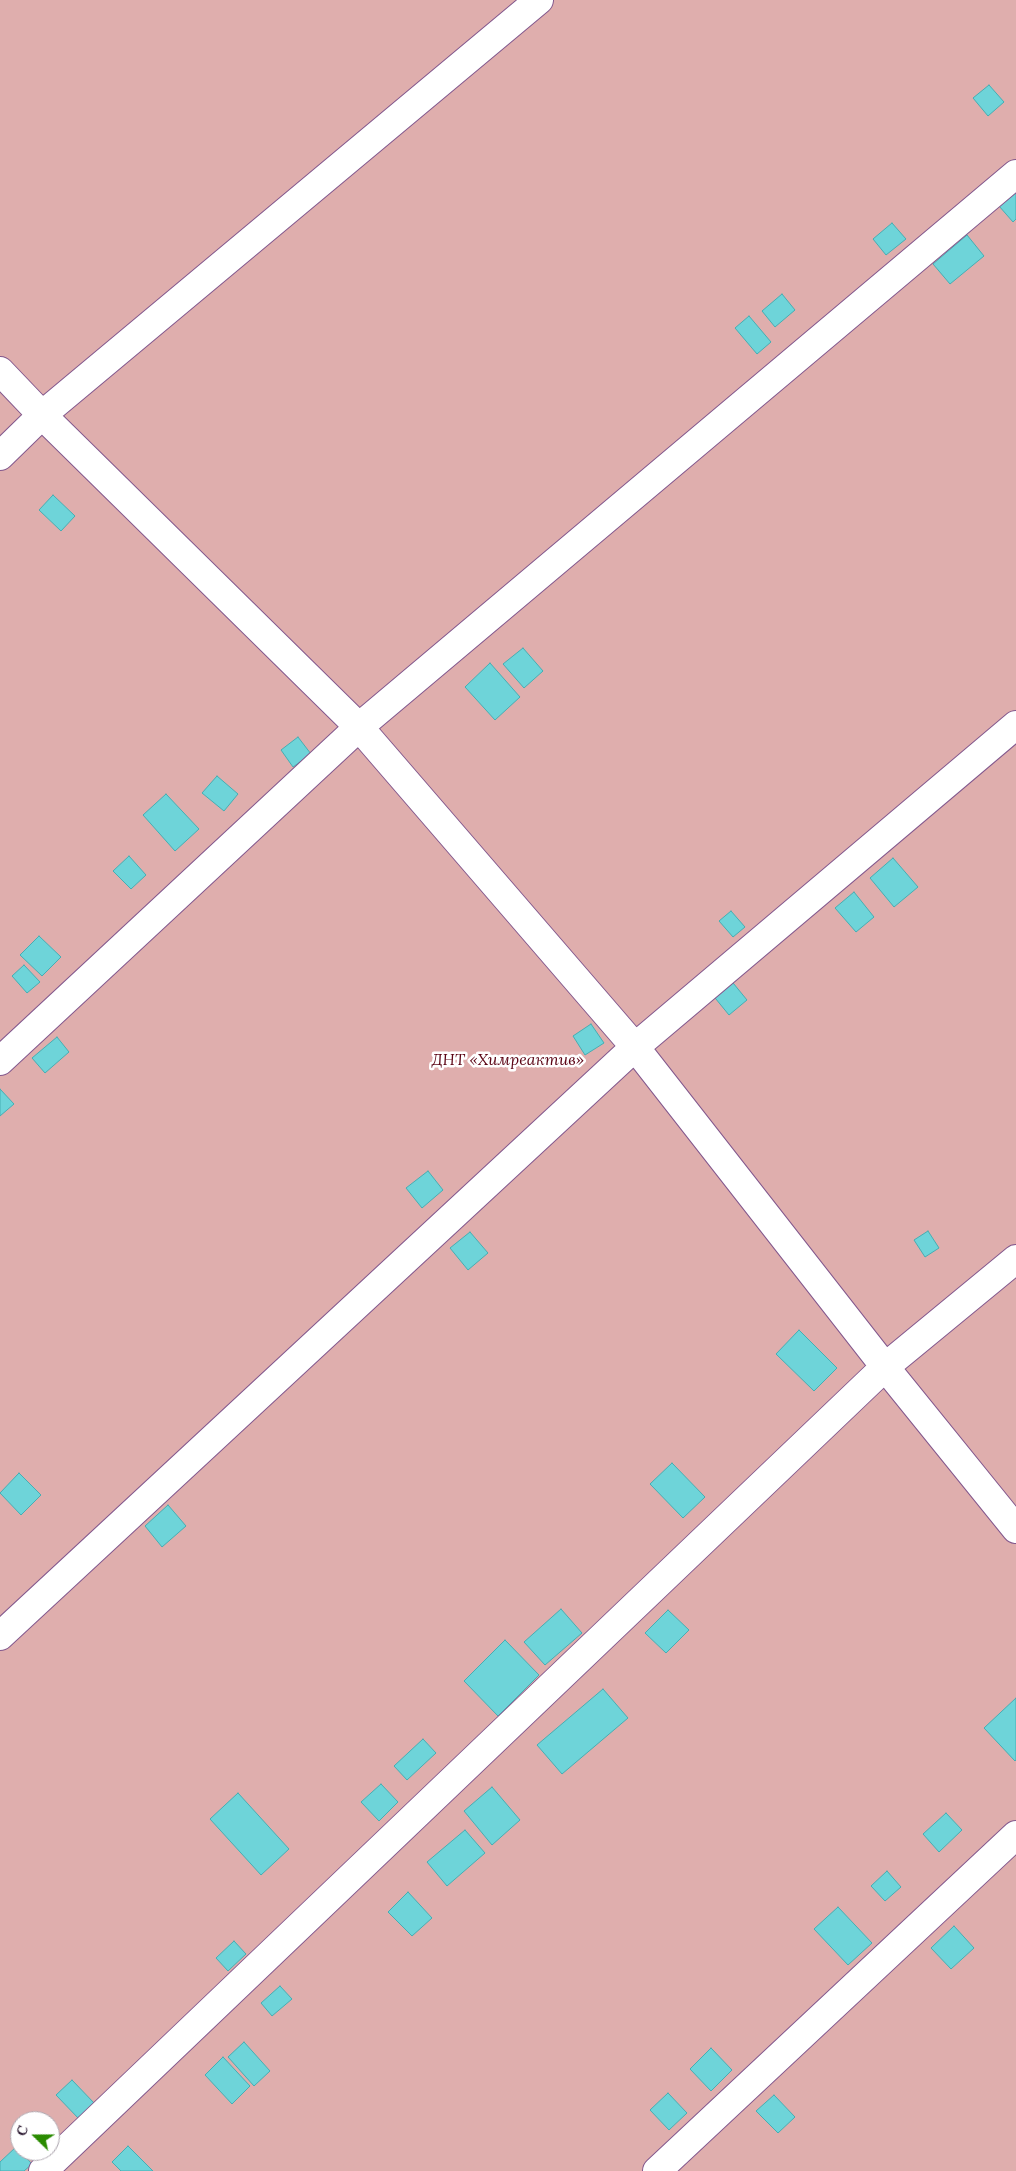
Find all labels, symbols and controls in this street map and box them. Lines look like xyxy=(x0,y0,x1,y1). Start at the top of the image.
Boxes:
park label: ДНТ «Химреактив» xyxy=(432,1050,584,1070)
north arrow xyxy=(10,2111,60,2161)
text: С xyxy=(12,2123,32,2139)

